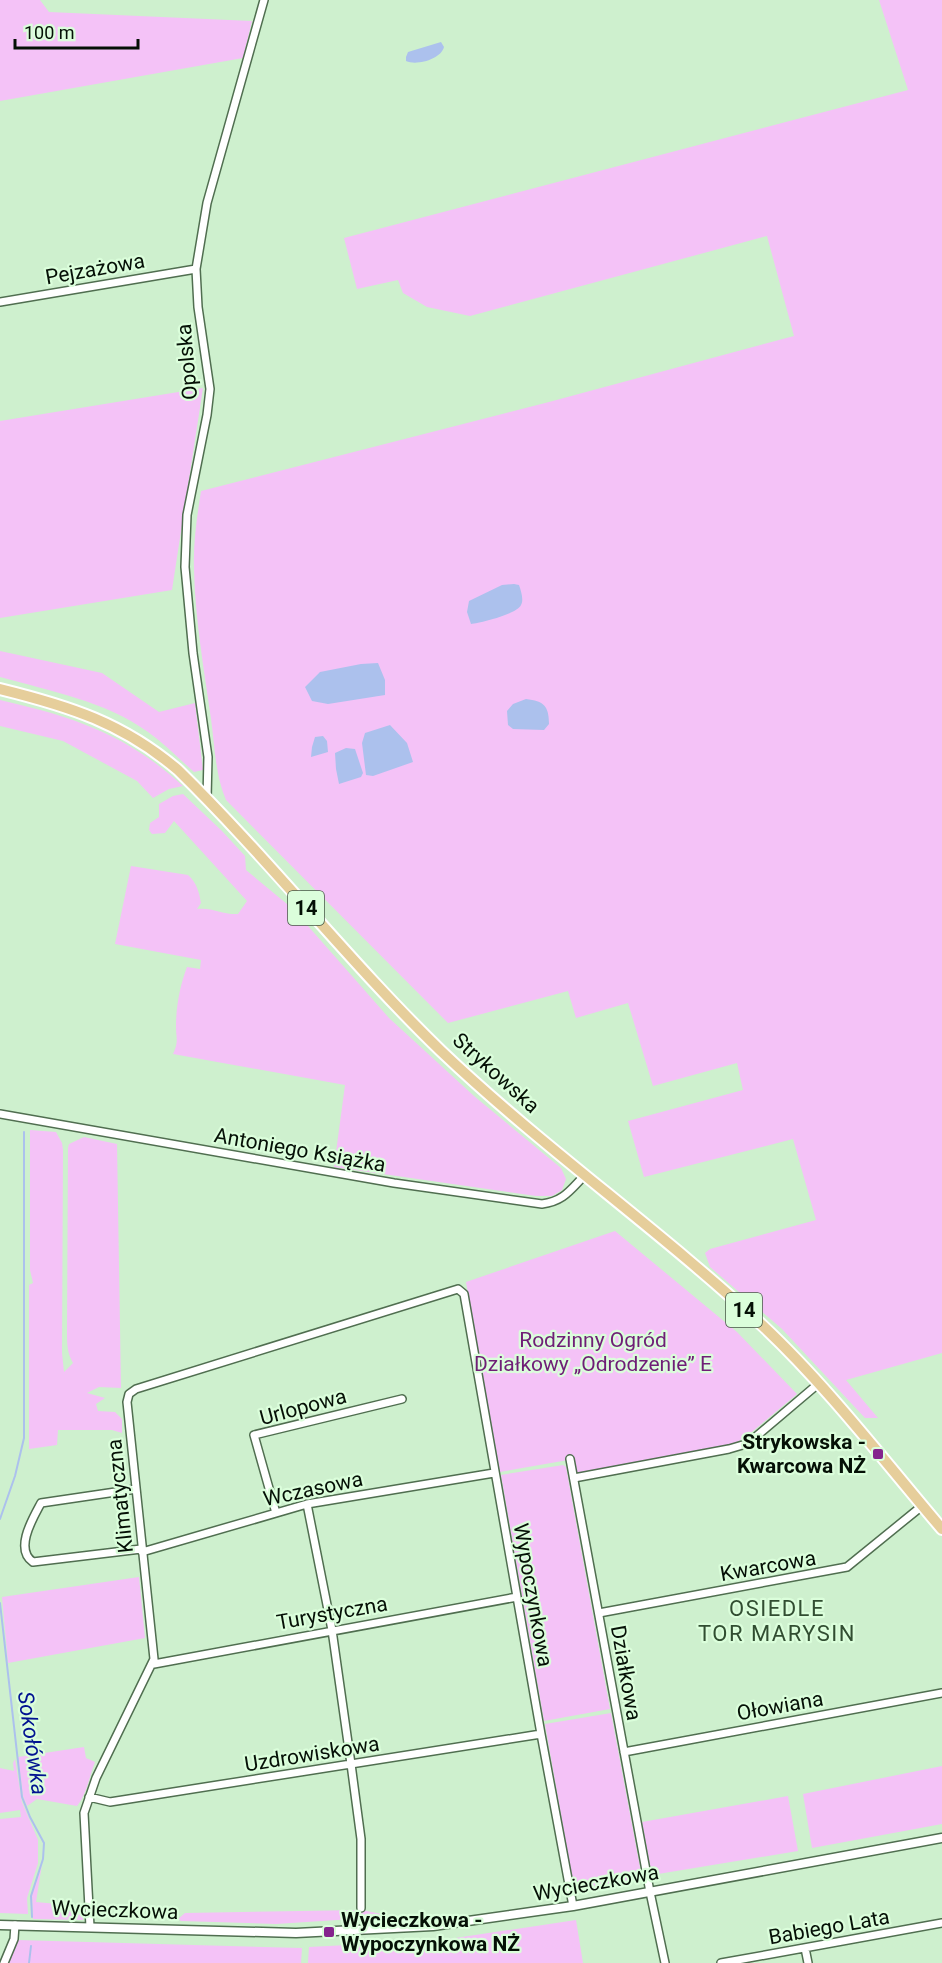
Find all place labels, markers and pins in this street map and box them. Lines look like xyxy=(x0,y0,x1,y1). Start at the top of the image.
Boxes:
place label: Strykowska - Kwarcowa NŻ xyxy=(737,1430,866,1478)
marker: Strykowska - Kwarcowa NŻ xyxy=(871,1447,885,1461)
place label: Wycieczkowa - Wypoczynkowa NŻ xyxy=(341,1908,520,1956)
marker: Wycieczkowa - Wypoczynkowa NŻ xyxy=(322,1925,336,1939)

